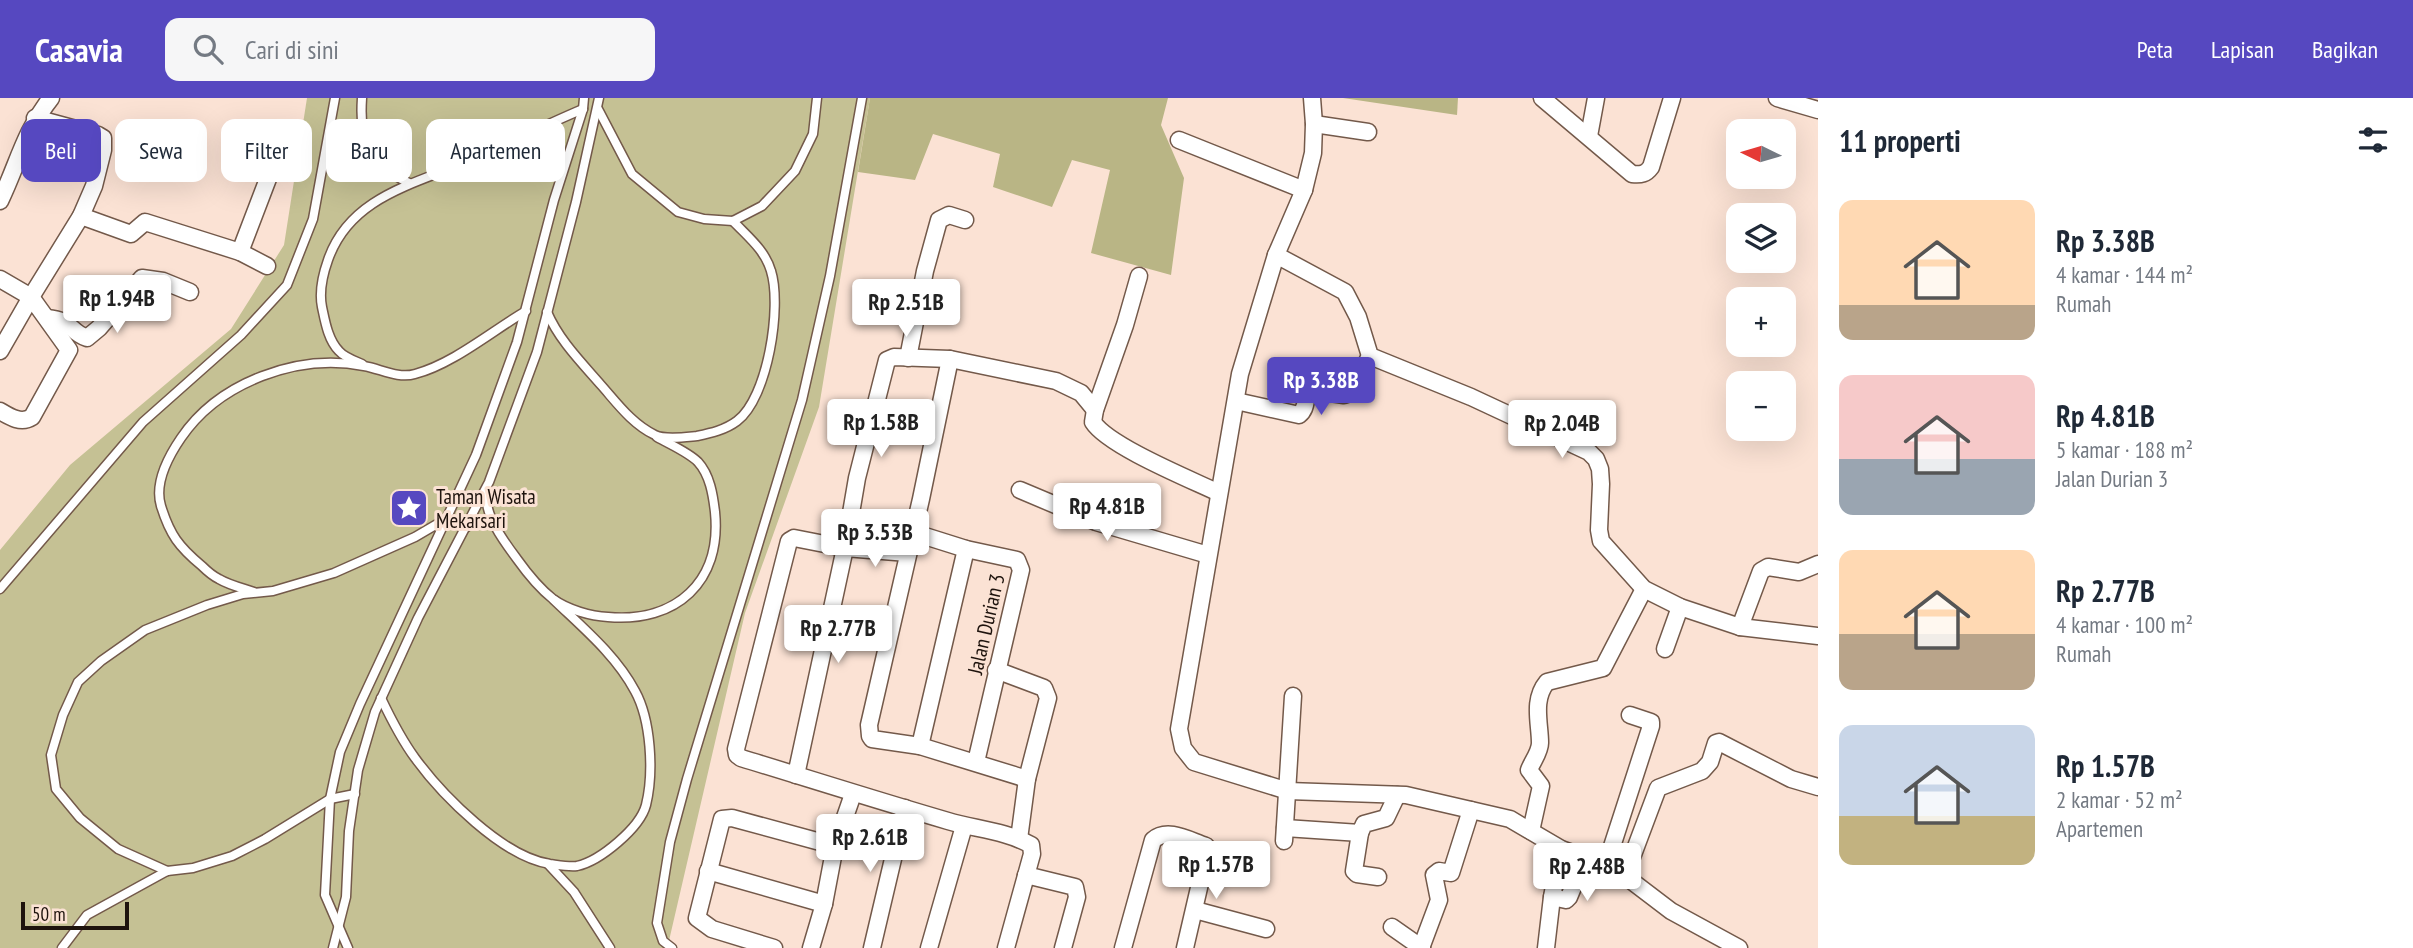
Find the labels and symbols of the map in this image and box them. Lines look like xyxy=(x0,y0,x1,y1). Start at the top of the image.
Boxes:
north arrow xyxy=(1726,119,1796,189)
pin: Rp 1.94B xyxy=(45,275,189,335)
pin: Rp 2.51B xyxy=(834,280,978,339)
pin: Rp 3.38B xyxy=(1249,358,1393,417)
pin: Rp 1.58B xyxy=(809,400,953,459)
pin: Rp 2.04B xyxy=(1490,400,1634,460)
place label: Taman Wisata Mekarsari xyxy=(436,483,536,534)
pin: Rp 4.81B xyxy=(1035,484,1179,543)
place icon: Taman Wisata Mekarsari xyxy=(388,487,430,529)
pin: Rp 3.53B xyxy=(803,510,947,569)
street label: Jalan Durian 3 xyxy=(961,571,1011,678)
pin: Rp 2.77B xyxy=(766,606,910,665)
pin: Rp 2.61B xyxy=(798,814,942,874)
pin: Rp 1.57B xyxy=(1144,842,1288,901)
pin: Rp 2.48B xyxy=(1515,844,1659,903)
scale bar xyxy=(21,899,130,931)

